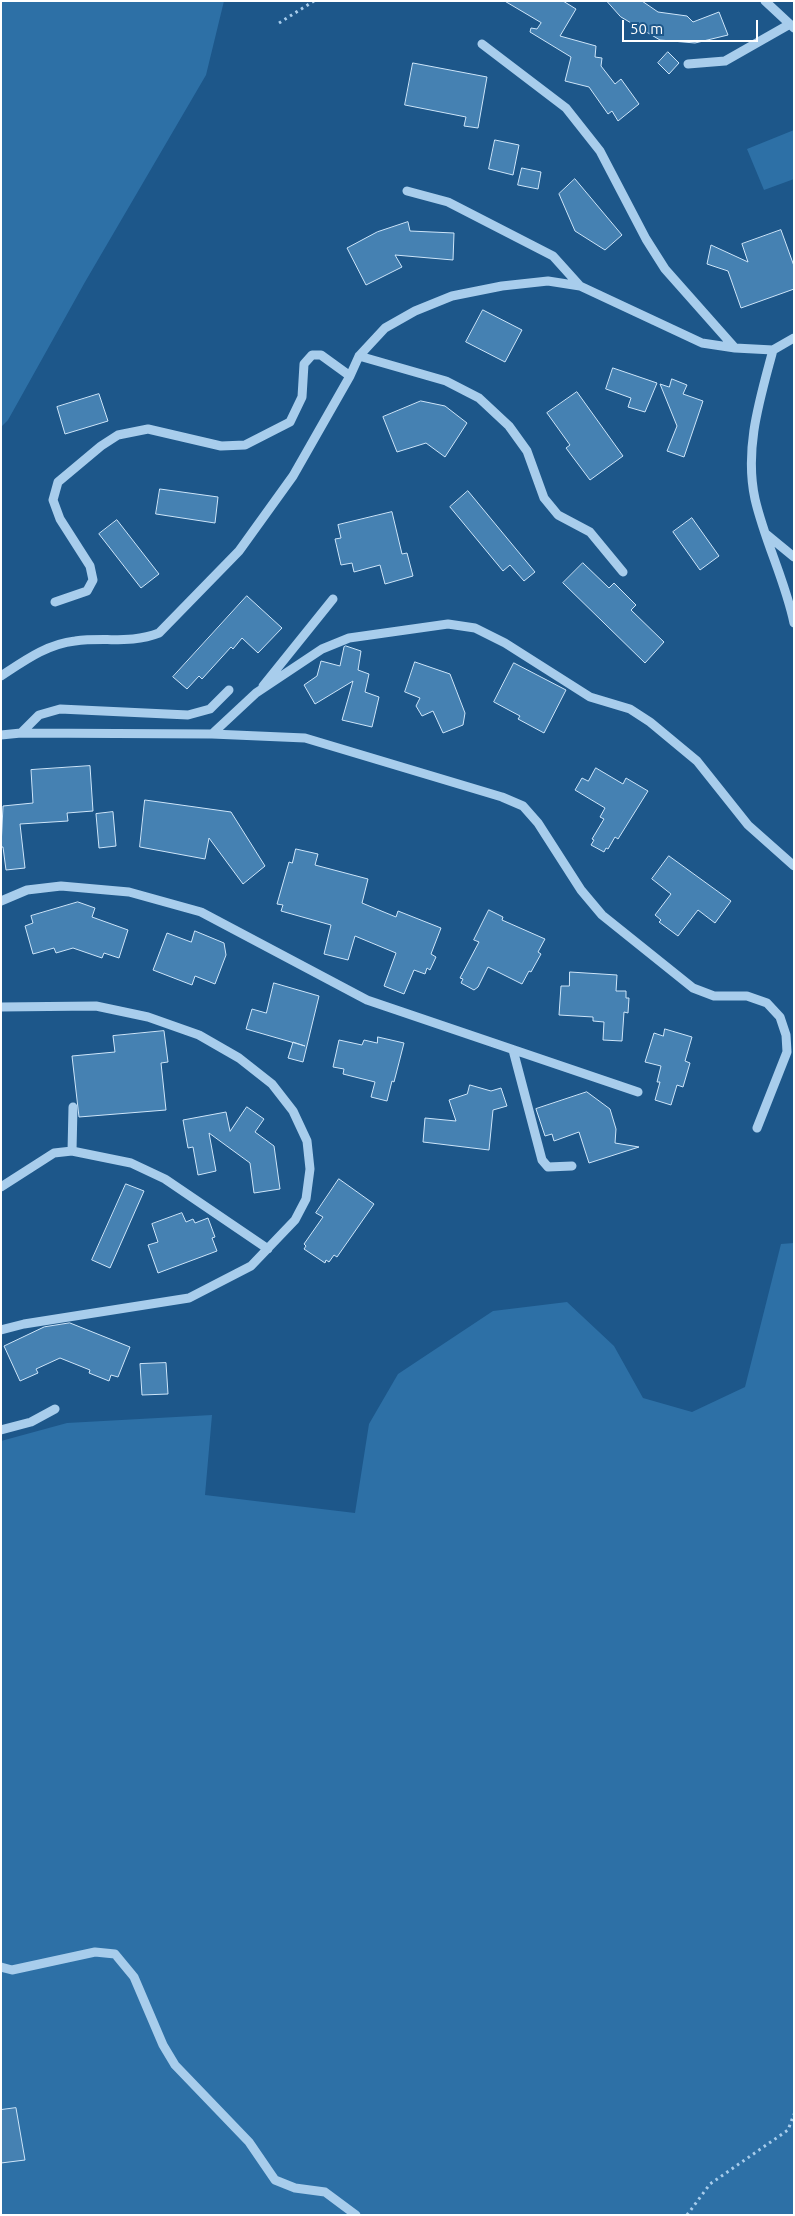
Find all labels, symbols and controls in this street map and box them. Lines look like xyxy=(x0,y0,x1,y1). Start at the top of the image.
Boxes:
scale bar xyxy=(625,10,761,42)
text: 50 m xyxy=(630,20,663,37)

